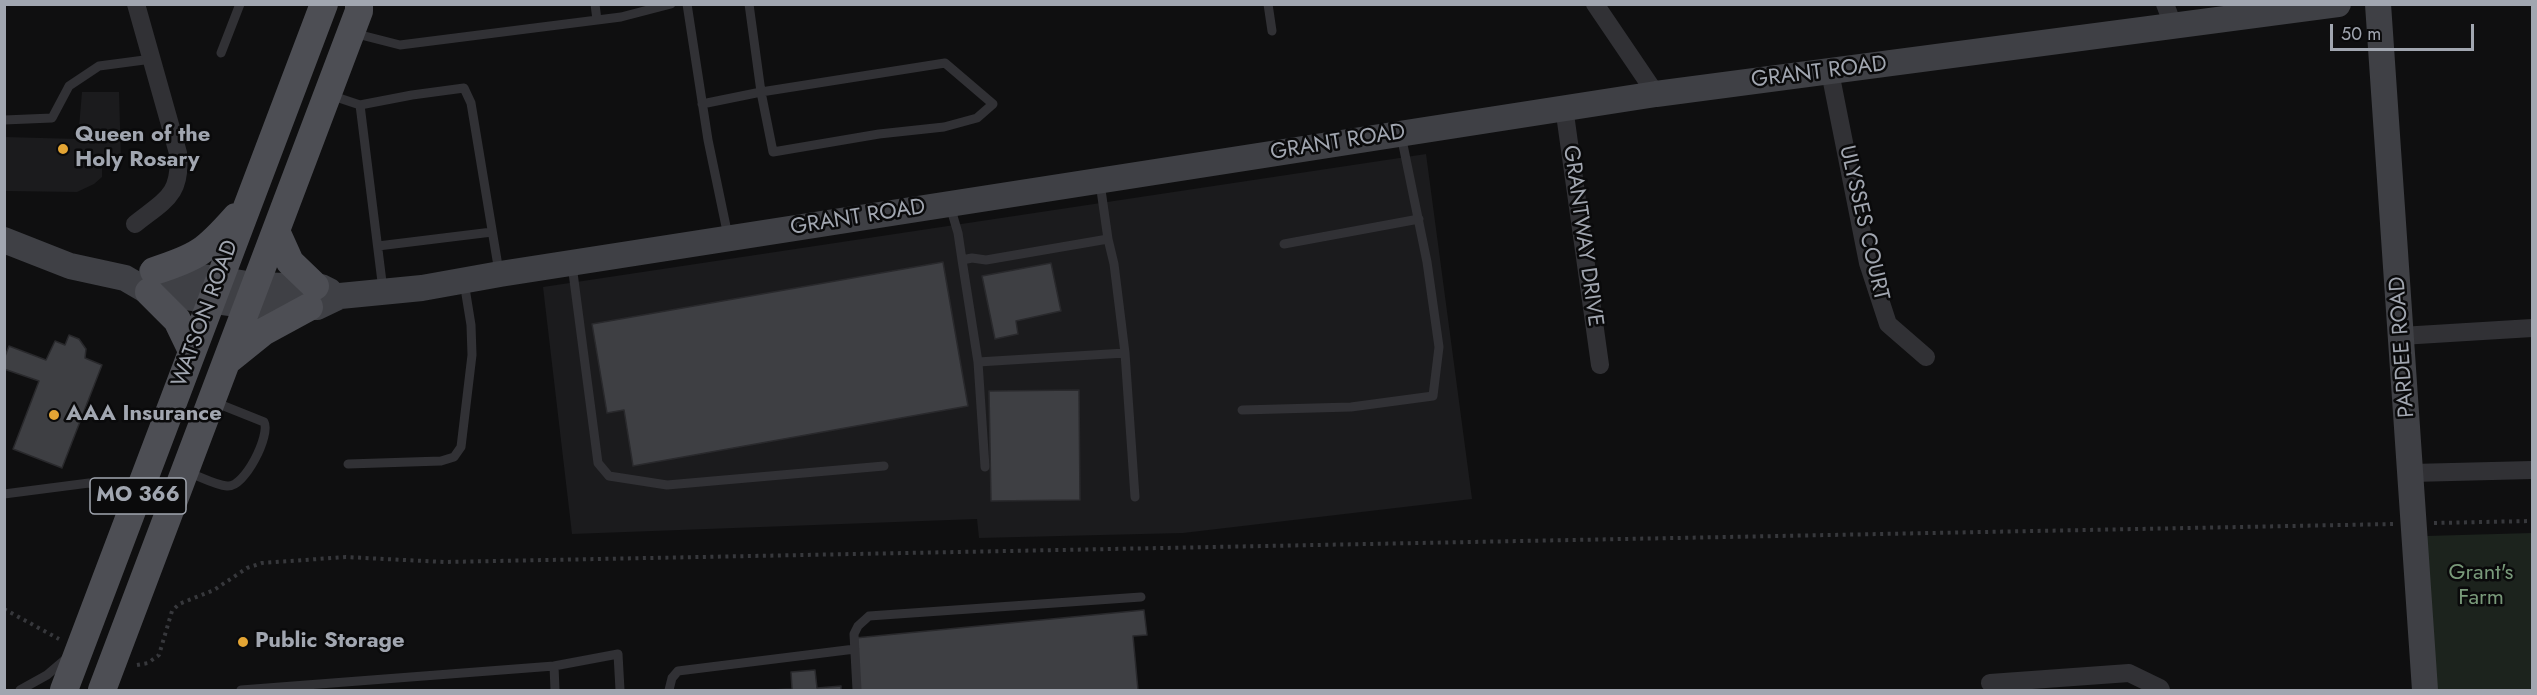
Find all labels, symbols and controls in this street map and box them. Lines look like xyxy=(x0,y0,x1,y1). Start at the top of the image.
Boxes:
scale bar xyxy=(2333,12,2477,50)
text: 50 m xyxy=(2341,21,2381,47)
street label: GRANT ROAD xyxy=(1750,52,1888,94)
street label: GRANT ROAD xyxy=(1269,119,1407,167)
place label: Queen of the Holy Rosary xyxy=(75,123,210,174)
marker: Queen of the Holy Rosary xyxy=(56,142,70,156)
street label: ULYSSES COURT xyxy=(1832,143,1894,303)
street label: GRANTWAY DRIVE xyxy=(1556,144,1608,328)
street label: GRANT ROAD xyxy=(789,194,927,242)
street label: WATSON ROAD xyxy=(167,237,245,391)
street label: PARDEE ROAD xyxy=(2385,275,2421,419)
place label: AAA Insurance xyxy=(66,402,222,428)
marker: AAA Insurance xyxy=(47,408,61,422)
road number: MO 366 xyxy=(90,478,186,514)
park label: Grant's Farm xyxy=(2449,561,2513,612)
place label: Public Storage xyxy=(255,629,405,655)
marker: Public Storage xyxy=(236,635,250,649)

